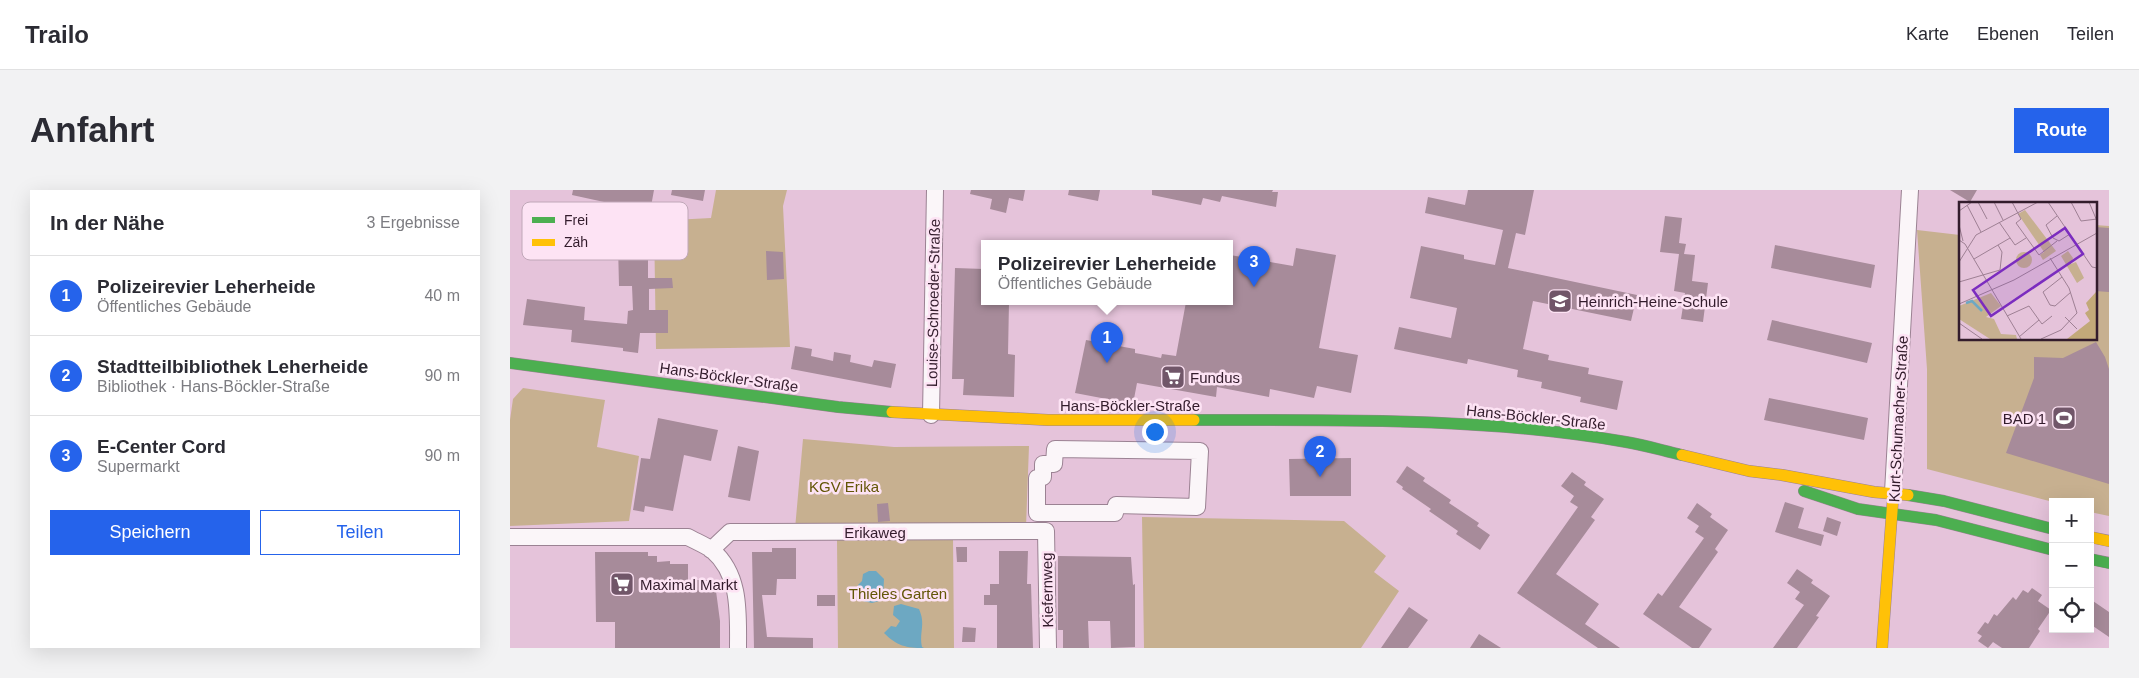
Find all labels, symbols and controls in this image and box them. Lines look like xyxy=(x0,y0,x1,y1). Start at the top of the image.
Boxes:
text: Trailo xyxy=(25,21,89,48)
text: Karte xyxy=(1906,24,1949,44)
text: Ebenen xyxy=(1977,24,2039,44)
text: Teilen xyxy=(2067,24,2114,44)
button: Route xyxy=(2014,108,2109,153)
text: Anfahrt xyxy=(30,110,154,149)
legend xyxy=(522,202,688,260)
inset map xyxy=(1959,202,2096,340)
text: In der Nähe xyxy=(50,211,164,234)
text: Frei xyxy=(564,212,588,228)
text: 3 Ergebnisse xyxy=(367,214,460,231)
street label: Louise-Schroeder-Straße xyxy=(923,219,943,387)
text: Zäh xyxy=(564,234,588,250)
popup xyxy=(981,240,1233,305)
pin: 3 xyxy=(1238,246,1270,287)
text: Polizeirevier Leherheide xyxy=(998,253,1216,274)
text: Öffentliches Gebäude xyxy=(998,275,1152,292)
text: Polizeirevier Leherheide xyxy=(97,276,316,297)
text: 1 xyxy=(62,287,70,304)
text: 40 m xyxy=(424,287,460,304)
school or university icon: Heinrich-Heine-Schule xyxy=(1547,288,1573,314)
place label: Heinrich-Heine-Schule xyxy=(1578,293,1728,310)
text: Öffentliches Gebäude xyxy=(97,298,251,315)
pin: 1 xyxy=(1091,322,1123,363)
street label: Kurt-Schumacher-Straße xyxy=(1885,335,1911,503)
text: Stadtteilbibliothek Leherheide xyxy=(97,356,368,377)
street label: Hans-Böckler-Straße xyxy=(658,359,800,395)
supermarket icon: Fundus xyxy=(1160,364,1186,390)
text: 2 xyxy=(62,367,70,384)
text: 90 m xyxy=(424,367,460,384)
place label: Fundus xyxy=(1190,369,1240,386)
text: Bibliothek · Hans-Böckler-Straße xyxy=(97,378,330,395)
street label: Hans-Böckler-Straße xyxy=(1060,397,1200,414)
street label: Hans-Böckler-Straße xyxy=(1465,401,1607,433)
sports icon: BAD 1 xyxy=(2051,405,2077,431)
place label: BAD 1 xyxy=(2003,410,2046,427)
your location xyxy=(1142,419,1168,445)
text: E-Center Cord xyxy=(97,436,226,457)
pin: 2 xyxy=(1304,436,1336,477)
text: 3 xyxy=(62,447,70,464)
text: 90 m xyxy=(424,447,460,464)
text: Supermarkt xyxy=(97,458,180,475)
park label: KGV Erika xyxy=(809,478,880,495)
map controls xyxy=(2049,498,2094,633)
button: + xyxy=(2049,498,2094,543)
button: Speichern xyxy=(50,510,250,555)
button: Teilen xyxy=(260,510,460,555)
street label: Erikaweg xyxy=(844,524,906,541)
button: − xyxy=(2049,543,2094,588)
street label: Kiefernweg xyxy=(1038,552,1056,628)
supermarket icon: Maximal Markt xyxy=(609,571,635,597)
place label: Maximal Markt xyxy=(640,576,738,593)
park label: Thieles Garten xyxy=(849,585,947,602)
button: locate xyxy=(2049,588,2094,633)

